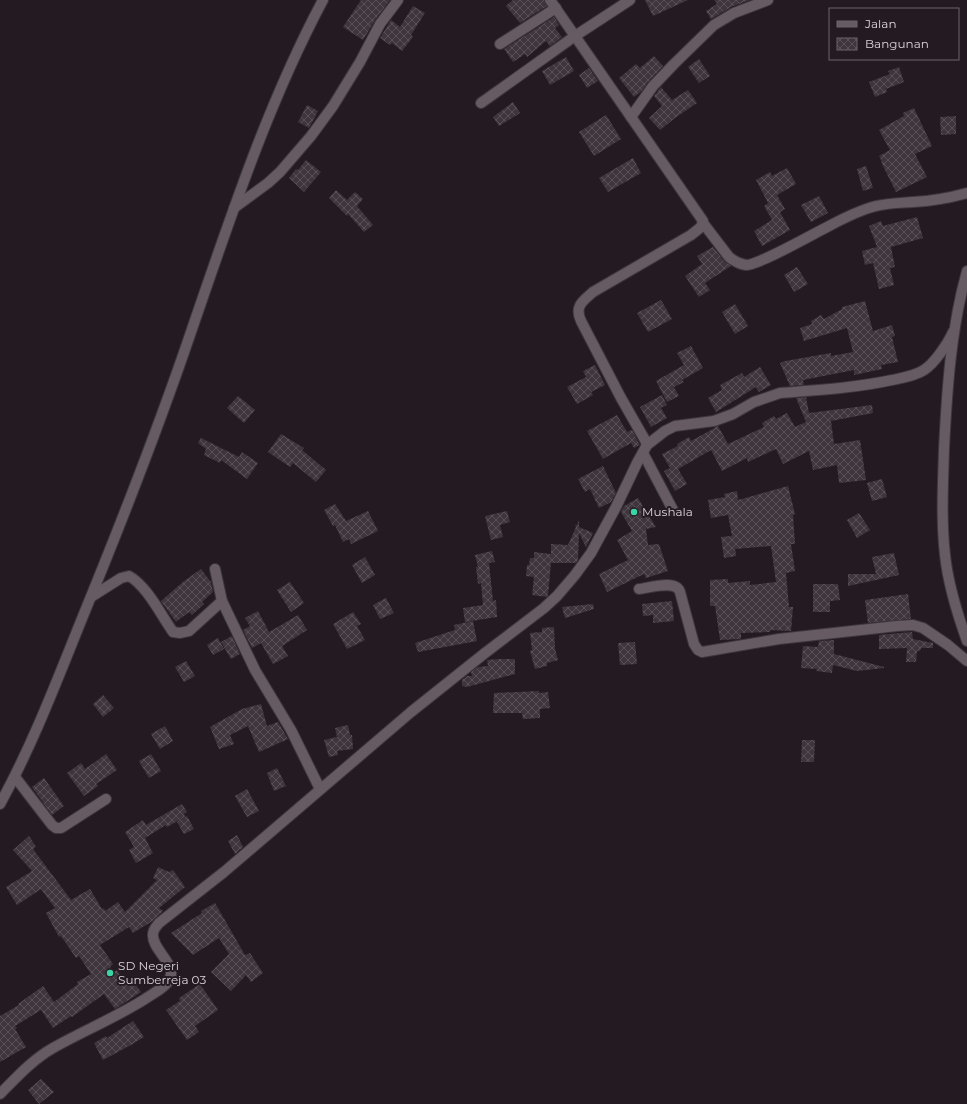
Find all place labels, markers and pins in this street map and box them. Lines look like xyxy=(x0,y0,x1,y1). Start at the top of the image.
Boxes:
place label: Mushala xyxy=(642,504,693,519)
marker: Mushala xyxy=(629,507,639,517)
place label: SD Negeri Sumberreja 03 xyxy=(118,958,206,987)
marker: SD Negeri Sumberreja 03 xyxy=(105,968,115,978)

